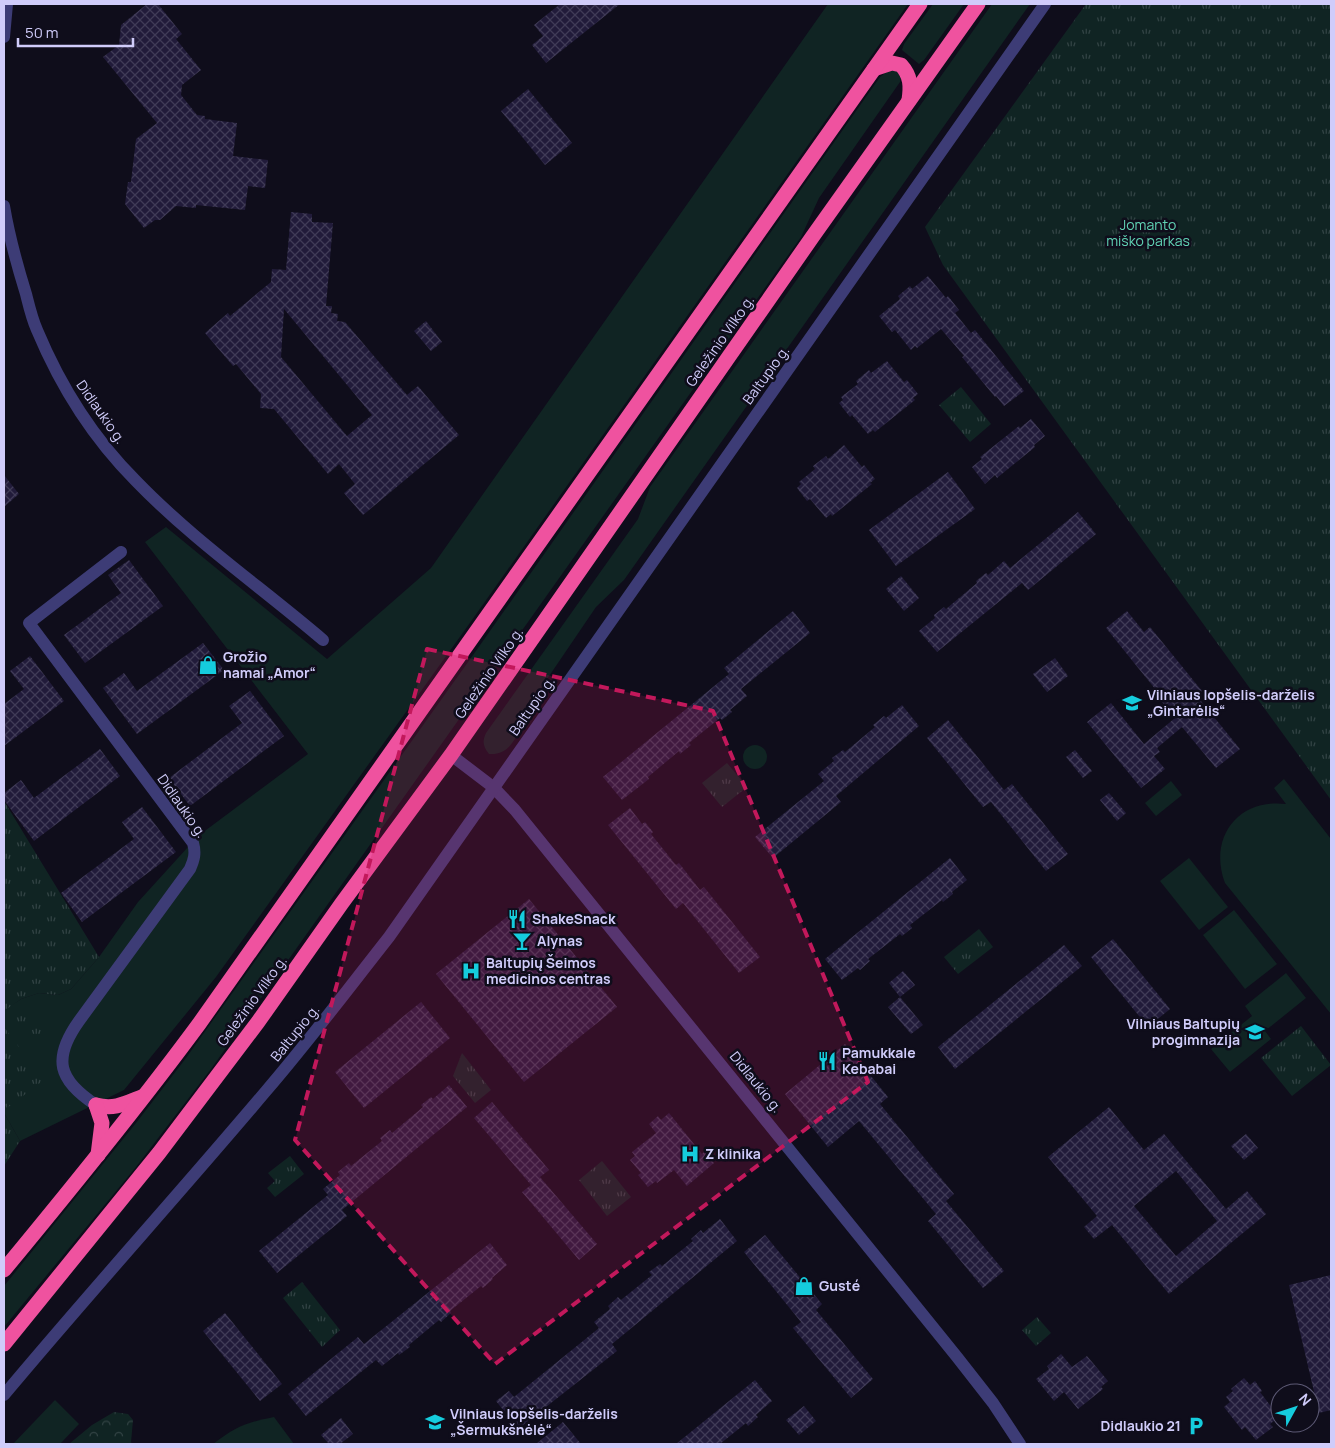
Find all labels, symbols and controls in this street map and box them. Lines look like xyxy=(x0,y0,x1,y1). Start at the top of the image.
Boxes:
scale bar xyxy=(18,15,132,47)
text: 50 m xyxy=(25,22,59,43)
park label: Jomanto miško parkas xyxy=(1106,215,1190,250)
street label: Geležinio Vilko g. xyxy=(681,291,758,390)
street label: Baltupio g. xyxy=(738,342,793,408)
street label: Didlaukio g. xyxy=(73,376,130,447)
street label: Geležinio Vilko g. xyxy=(450,623,527,722)
place label: Grožio namai „Amor“ xyxy=(223,647,316,682)
shop icon: Grožio namai „Amor“ xyxy=(197,654,219,676)
street label: Baltupio g. xyxy=(504,672,559,739)
place label: Vilniaus lopšelis-darželis „Gintarėlis“ xyxy=(1147,685,1315,720)
school or university icon: Vilniaus lopšelis-darželis „Gintarėlis“ xyxy=(1121,692,1143,714)
street label: Didlaukio g. xyxy=(154,770,211,841)
restaurant icon: ShakeSnack xyxy=(506,908,528,930)
place label: ShakeSnack xyxy=(532,909,616,928)
bar icon: Alynas xyxy=(511,930,533,952)
place label: Alynas xyxy=(537,931,583,950)
street label: Geležinio Vilko g. xyxy=(212,952,291,1050)
place label: Baltupių Šeimos medicinos centras xyxy=(486,953,611,988)
hospital icon: Baltupių Šeimos medicinos centras xyxy=(460,960,482,982)
street label: Baltupio g. xyxy=(266,1000,323,1065)
place label: Vilniaus Baltupių progimnazija xyxy=(1127,1014,1240,1049)
school or university icon: Vilniaus Baltupių progimnazija xyxy=(1244,1021,1266,1043)
place label: Pamukkale Kebabai xyxy=(842,1043,916,1078)
street label: Didlaukio g. xyxy=(726,1047,787,1116)
restaurant icon: Pamukkale Kebabai xyxy=(816,1050,838,1072)
hospital icon: Z klinika xyxy=(679,1143,701,1165)
place label: Z klinika xyxy=(705,1144,761,1163)
shop icon: Gusté xyxy=(793,1275,815,1297)
place label: Gusté xyxy=(819,1276,860,1295)
north arrow xyxy=(1270,1383,1320,1433)
text: N xyxy=(1295,1389,1316,1409)
place label: Vilniaus lopšelis-darželis „Šermukšnėlė“ xyxy=(450,1404,618,1439)
school or university icon: Vilniaus lopšelis-darželis „Šermukšnėlė“ xyxy=(424,1411,446,1433)
parking icon: Didlaukio 21 xyxy=(1185,1415,1207,1437)
place label: Didlaukio 21 xyxy=(1101,1416,1181,1435)

